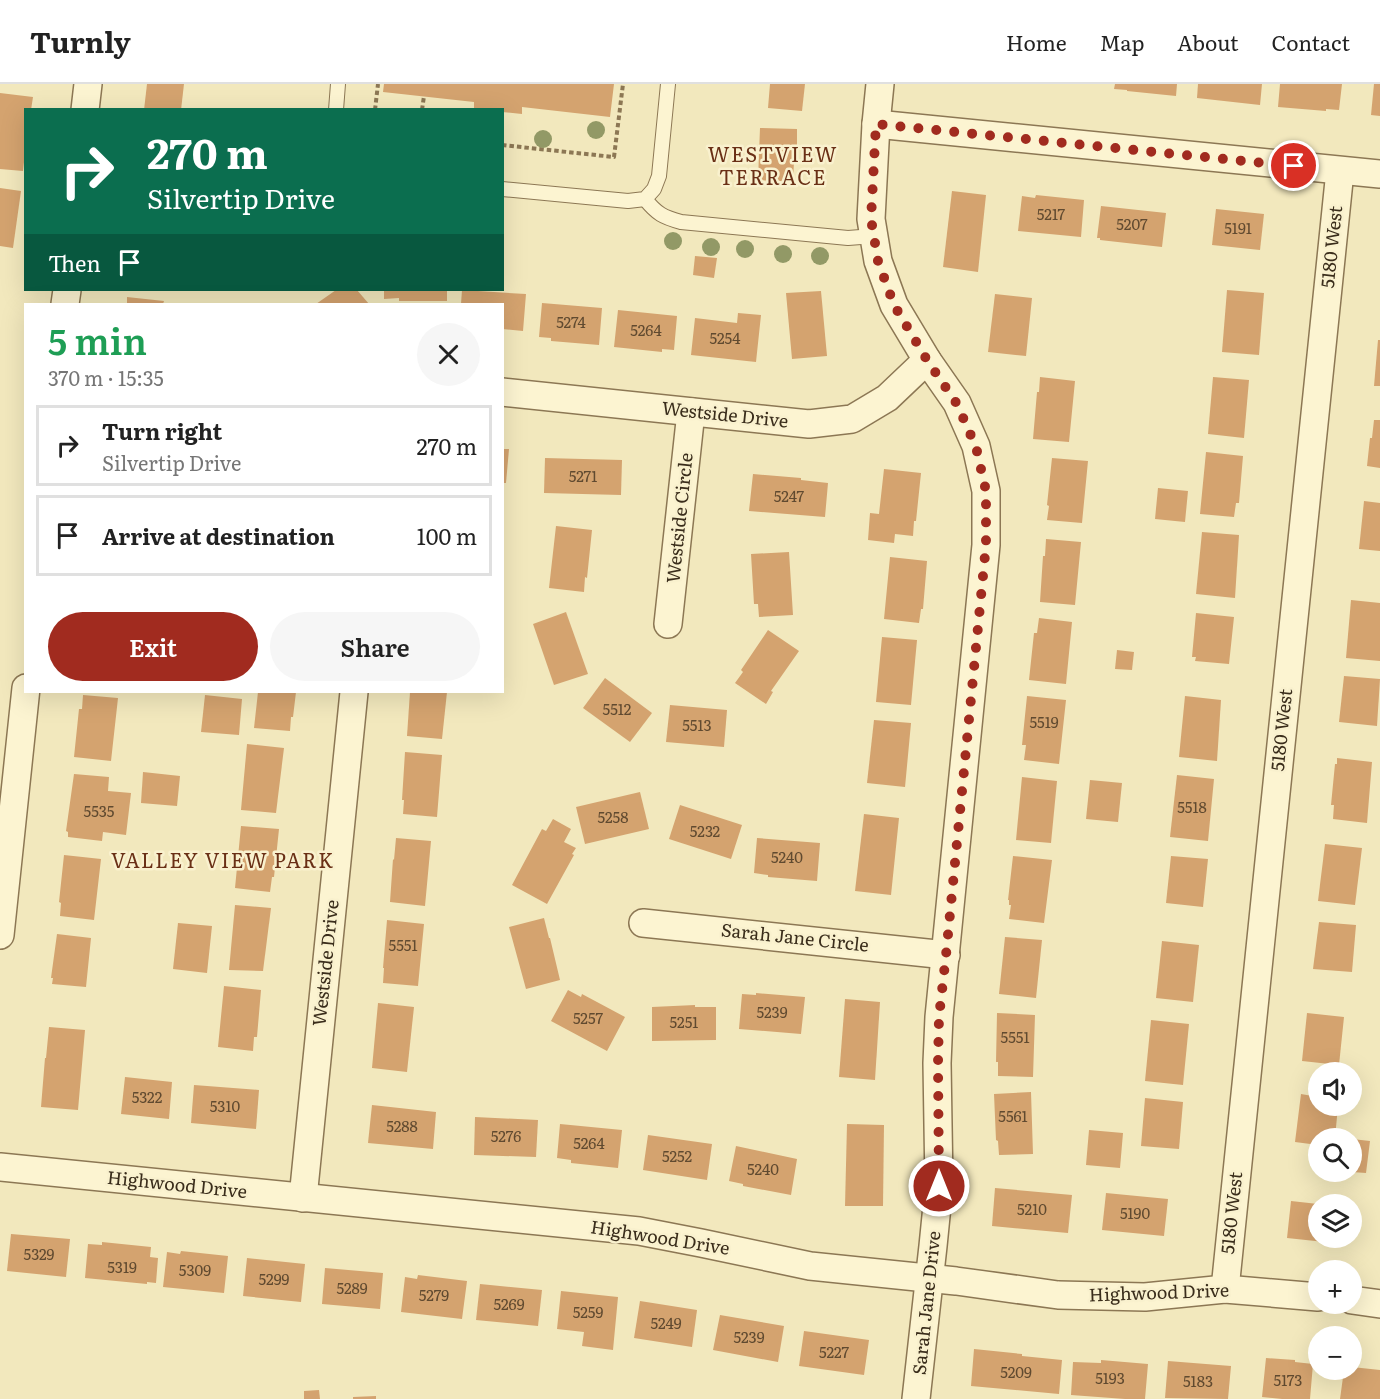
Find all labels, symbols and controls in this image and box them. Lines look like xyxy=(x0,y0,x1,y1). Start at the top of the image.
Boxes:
text: Turnly xyxy=(30,20,131,62)
text: Home xyxy=(1006,26,1067,57)
text: Map xyxy=(1100,26,1144,57)
text: About xyxy=(1177,26,1239,57)
text: Contact xyxy=(1272,26,1350,57)
text: 270 m xyxy=(147,120,268,182)
icon: right xyxy=(48,132,126,210)
district label: WESTVIEW TERRACE xyxy=(708,138,838,191)
pin xyxy=(1268,140,1319,191)
icon: arrive xyxy=(1277,149,1310,182)
text: Silvertip Drive xyxy=(147,177,335,217)
house number: 5217 xyxy=(1037,202,1066,225)
street label: 5180 West xyxy=(1313,204,1348,289)
house number: 5207 xyxy=(1116,212,1148,235)
house number: 5191 xyxy=(1224,216,1252,239)
text: Then xyxy=(48,246,101,279)
icon: arrive xyxy=(113,246,146,279)
house number: 5274 xyxy=(556,310,586,333)
text: 5 min xyxy=(48,313,147,366)
house number: 5264 xyxy=(630,318,662,341)
button: close xyxy=(417,323,480,386)
house number: 5254 xyxy=(710,326,740,349)
text: 370 m · 15:35 xyxy=(48,362,164,392)
street label: Westside Drive xyxy=(661,393,790,434)
text: Turn right xyxy=(102,414,222,447)
icon: right xyxy=(51,429,84,462)
text: 270 m xyxy=(416,429,477,462)
text: Silvertip Drive xyxy=(102,447,241,477)
street label: Westside Circle xyxy=(658,451,699,584)
house number: 5271 xyxy=(569,464,597,487)
house number: 5247 xyxy=(774,484,805,507)
icon: arrive xyxy=(51,519,84,552)
text: Arrive at destination xyxy=(102,519,335,552)
text: 100 m xyxy=(417,519,477,552)
button: Exit xyxy=(48,612,258,681)
button: Share xyxy=(270,612,480,681)
street label: 5180 West xyxy=(1263,687,1298,772)
house number: 5512 xyxy=(603,697,632,720)
house number: 5519 xyxy=(1029,710,1059,733)
house number: 5513 xyxy=(682,713,712,736)
house number: 5518 xyxy=(1177,795,1207,818)
house number: 5535 xyxy=(84,799,115,822)
house number: 5258 xyxy=(598,805,628,828)
house number: 5232 xyxy=(690,819,721,842)
district label: VALLEY VIEW PARK xyxy=(111,844,335,874)
house number: 5240 xyxy=(771,845,803,868)
street label: Westside Drive xyxy=(304,898,345,1027)
street label: Sarah Jane Circle xyxy=(720,915,870,958)
house number: 5551 xyxy=(389,933,417,956)
house number: 5239 xyxy=(756,1000,788,1023)
house number: 5257 xyxy=(573,1006,604,1029)
house number: 5251 xyxy=(670,1010,698,1033)
house number: 5551 xyxy=(1001,1025,1029,1048)
map controls xyxy=(1308,1062,1362,1380)
button: sound xyxy=(1308,1062,1362,1116)
house number: 5322 xyxy=(132,1085,163,1108)
house number: 5310 xyxy=(210,1094,241,1117)
house number: 5561 xyxy=(998,1104,1028,1127)
house number: 5288 xyxy=(386,1114,418,1137)
house number: 5276 xyxy=(491,1124,521,1147)
button: search xyxy=(1308,1128,1362,1182)
house number: 5264 xyxy=(573,1131,605,1154)
house number: 5252 xyxy=(662,1144,692,1167)
position arrow xyxy=(907,1154,971,1218)
house number: 5240 xyxy=(747,1157,779,1180)
street label: Highwood Drive xyxy=(106,1163,248,1204)
street label: 5180 West xyxy=(1213,1170,1248,1255)
button: layers xyxy=(1308,1194,1362,1248)
house number: 5210 xyxy=(1017,1197,1047,1220)
house number: 5190 xyxy=(1120,1201,1150,1224)
street label: Highwood Drive xyxy=(589,1212,732,1261)
street label: Sarah Jane Drive xyxy=(905,1229,946,1376)
house number: 5329 xyxy=(24,1242,55,1265)
house number: 5319 xyxy=(107,1255,137,1278)
house number: 5309 xyxy=(179,1258,211,1281)
button: + xyxy=(1308,1260,1362,1314)
house number: 5299 xyxy=(259,1267,290,1290)
house number: 5289 xyxy=(336,1276,368,1299)
street label: Highwood Drive xyxy=(1088,1276,1230,1307)
house number: 5279 xyxy=(419,1283,449,1306)
house number: 5269 xyxy=(494,1292,525,1315)
house number: 5259 xyxy=(573,1300,603,1323)
house number: 5249 xyxy=(650,1311,682,1334)
house number: 5239 xyxy=(733,1325,765,1348)
button: − xyxy=(1308,1326,1362,1380)
house number: 5227 xyxy=(819,1340,849,1363)
house number: 5209 xyxy=(1000,1360,1032,1383)
house number: 5193 xyxy=(1095,1366,1125,1389)
house number: 5173 xyxy=(1274,1368,1302,1391)
house number: 5183 xyxy=(1183,1369,1213,1392)

